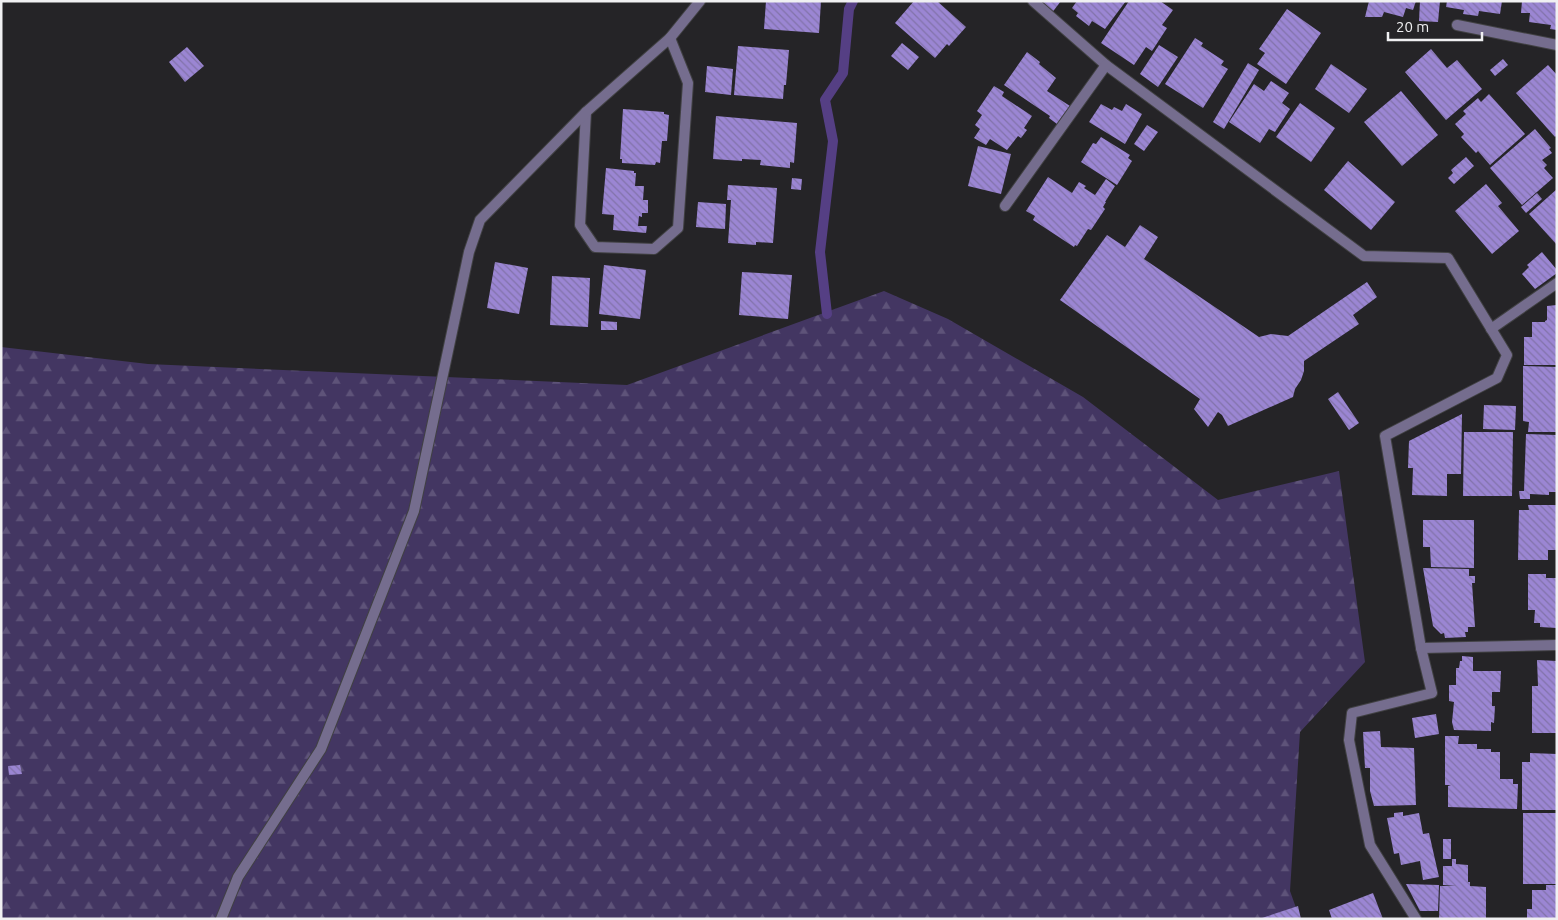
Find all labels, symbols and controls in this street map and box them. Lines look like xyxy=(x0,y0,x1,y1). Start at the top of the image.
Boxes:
scale bar xyxy=(1388,10,1482,42)
text: 20 m xyxy=(1396,18,1429,35)

